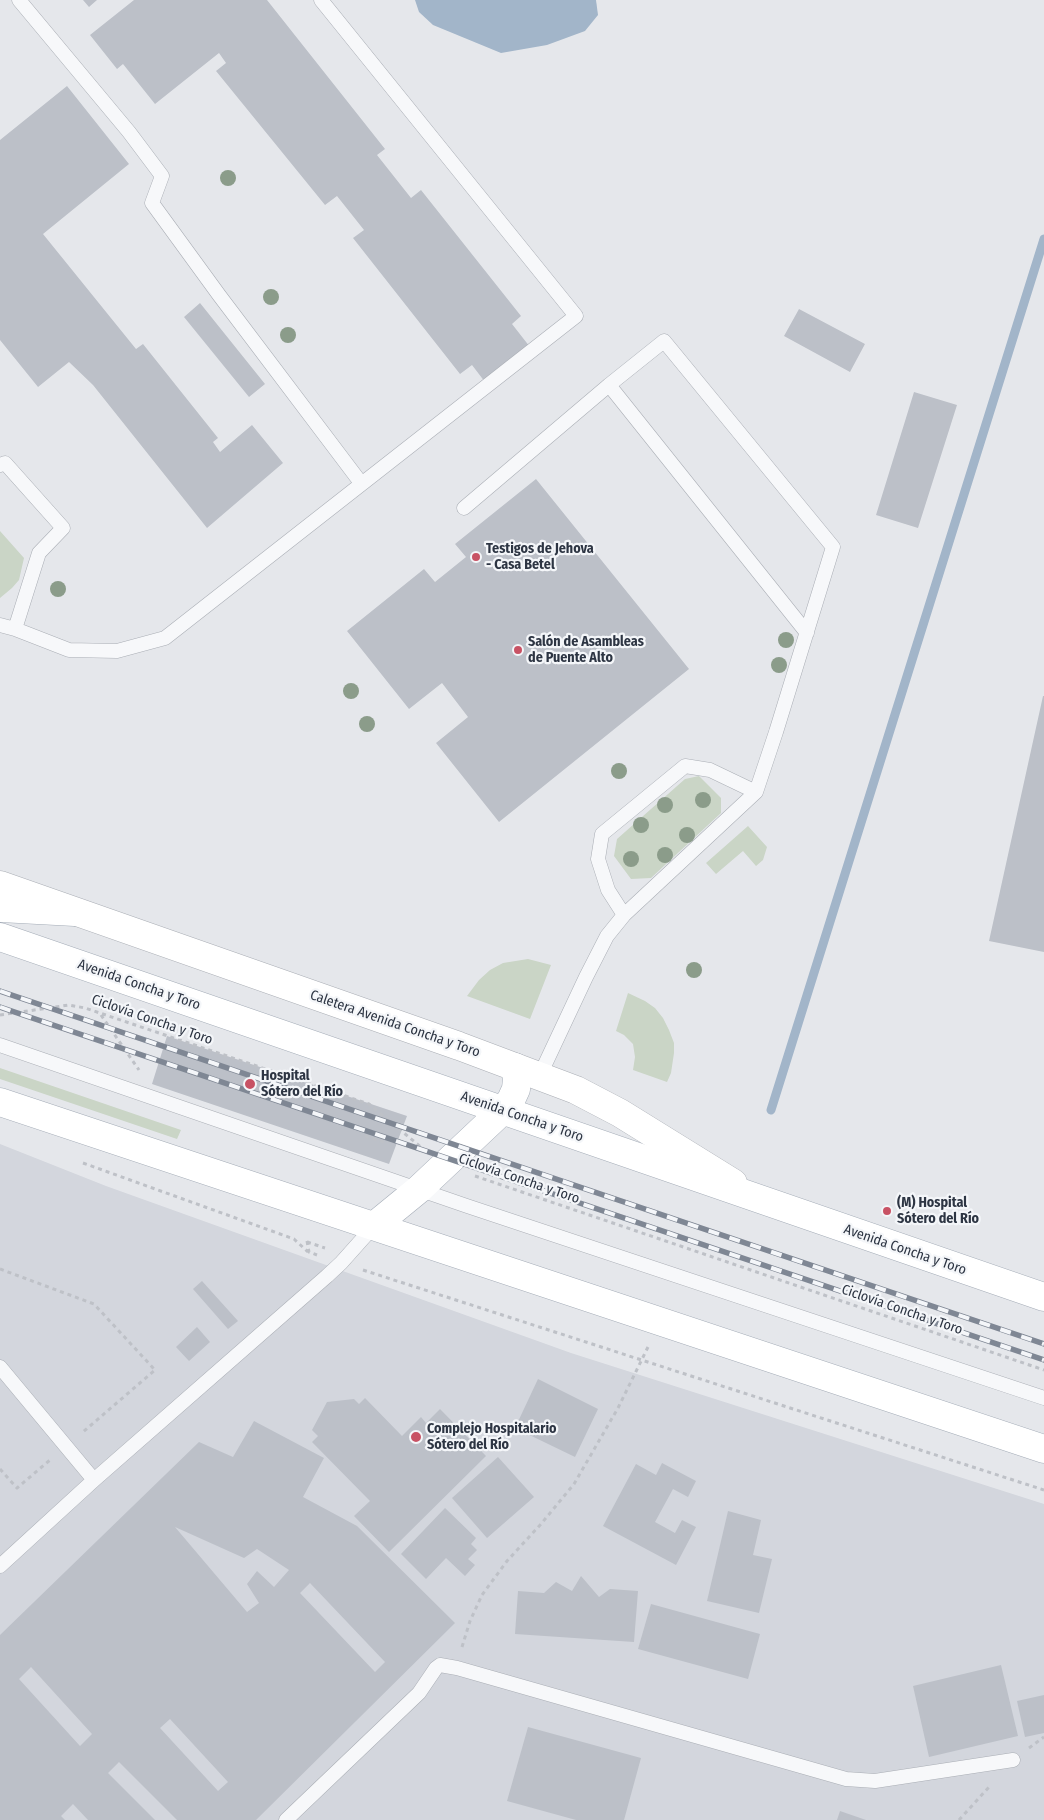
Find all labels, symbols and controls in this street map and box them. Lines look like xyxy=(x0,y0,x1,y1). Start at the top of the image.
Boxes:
place label: Testigos de Jehova - Casa Betel xyxy=(486,541,594,574)
marker: Testigos de Jehova - Casa Betel xyxy=(470,551,482,563)
place label: Salón de Asambleas de Puente Alto xyxy=(528,634,644,666)
marker: Salón de Asambleas de Puente Alto xyxy=(512,644,524,656)
street label: Avenida Concha y Toro xyxy=(75,956,203,1014)
street label: Caletera Avenida Concha y Toro xyxy=(308,987,482,1061)
street label: Ciclovía Concha y Toro xyxy=(89,991,215,1049)
place label: Hospital Sótero del Río xyxy=(261,1068,343,1100)
marker: Hospital Sótero del Río xyxy=(243,1077,257,1091)
street label: Avenida Concha y Toro xyxy=(458,1088,586,1146)
street label: Ciclovía Concha y Toro xyxy=(456,1150,582,1208)
place label: (M) Hospital Sótero del Río xyxy=(897,1195,979,1228)
marker: (M) Hospital Sótero del Río xyxy=(881,1205,893,1217)
street label: Avenida Concha y Toro xyxy=(841,1221,969,1279)
street label: Ciclovía Concha y Toro xyxy=(839,1281,965,1339)
place label: Complejo Hospitalario Sótero del Río xyxy=(427,1421,556,1454)
marker: Complejo Hospitalario Sótero del Río xyxy=(409,1430,423,1444)

